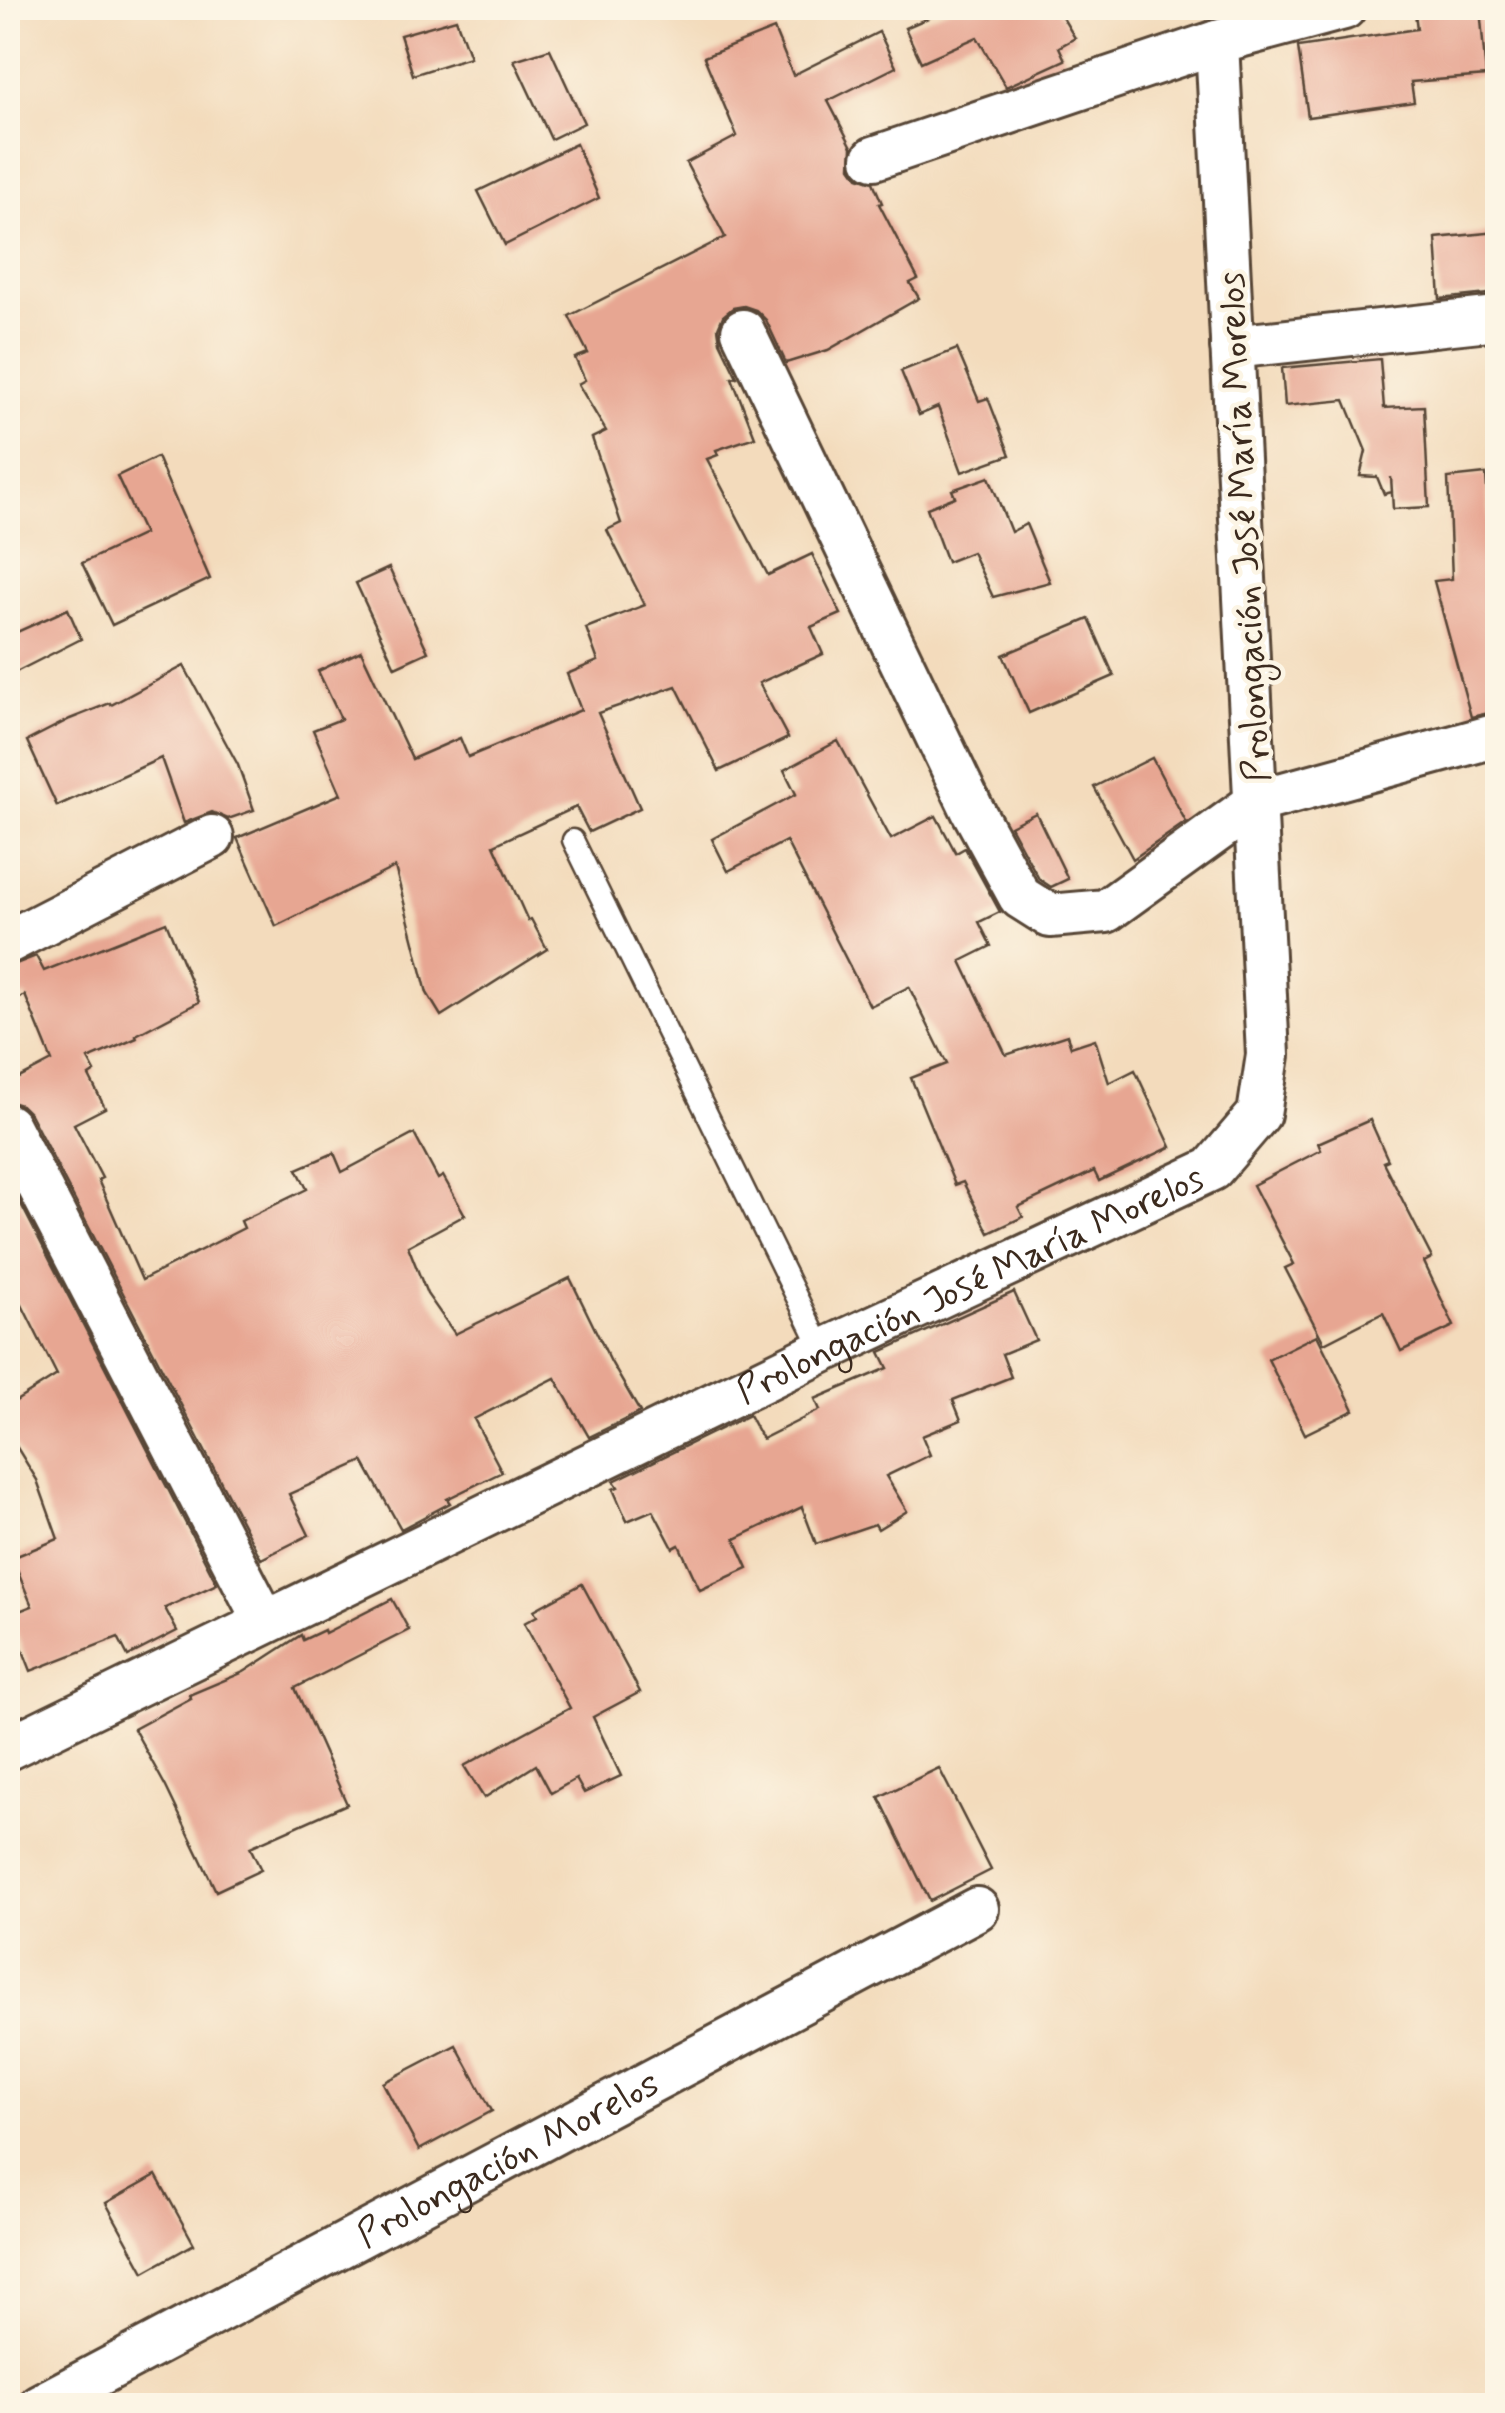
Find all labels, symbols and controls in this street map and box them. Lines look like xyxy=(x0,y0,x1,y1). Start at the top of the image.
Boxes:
street label: Prolongación José María Morelos xyxy=(1208,270,1287,783)
street label: Prolongación José María Morelos xyxy=(729,1154,1212,1416)
street label: Prolongación Morelos xyxy=(349,2060,668,2260)

